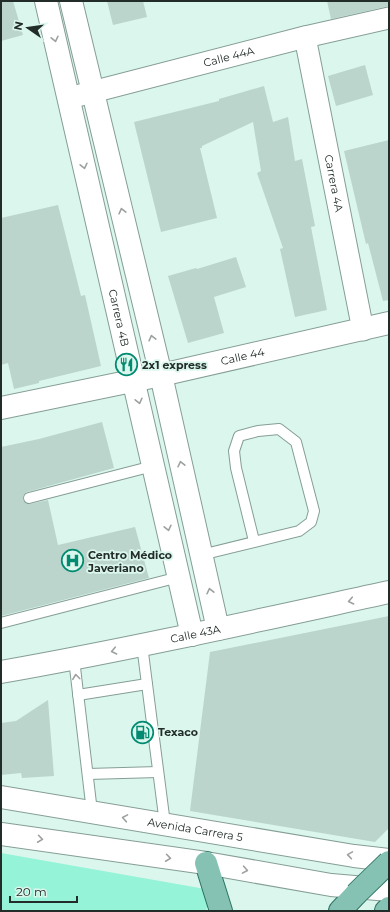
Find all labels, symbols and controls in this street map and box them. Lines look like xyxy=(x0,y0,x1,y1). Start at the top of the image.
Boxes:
north arrow xyxy=(8,8,48,48)
text: N xyxy=(10,20,26,32)
one-way arrow xyxy=(51,36,59,42)
street label: Calle 44A xyxy=(202,43,256,70)
street label: Carrera 4A xyxy=(321,153,346,213)
one-way arrow xyxy=(80,162,88,169)
one-way arrow xyxy=(118,208,126,215)
street label: Carrera 4B xyxy=(106,288,132,348)
one-way arrow xyxy=(149,335,157,341)
street label: Calle 44 xyxy=(219,344,266,368)
restaurant icon: 2x1 express xyxy=(113,352,139,378)
place label: 2x1 express xyxy=(142,358,207,372)
one-way arrow xyxy=(134,398,142,405)
one-way arrow xyxy=(178,461,186,468)
one-way arrow xyxy=(163,525,171,531)
hospital icon: Centro Médico Javeriano xyxy=(60,548,86,574)
place label: Centro Médico Javeriano xyxy=(87,548,172,575)
one-way arrow xyxy=(206,588,214,595)
one-way arrow xyxy=(348,596,354,604)
street label: Calle 43A xyxy=(169,622,222,646)
one-way arrow xyxy=(111,646,117,654)
one-way arrow xyxy=(72,674,81,680)
fuel station icon: Texaco xyxy=(129,719,155,745)
place label: Texaco xyxy=(158,725,198,739)
one-way arrow xyxy=(122,814,128,823)
street label: Avenida Carrera 5 xyxy=(147,815,244,844)
one-way arrow xyxy=(37,834,43,843)
one-way arrow xyxy=(347,851,353,860)
one-way arrow xyxy=(165,853,171,862)
one-way arrow xyxy=(242,865,248,874)
scale bar xyxy=(10,878,77,904)
text: 20 m xyxy=(16,884,47,899)

